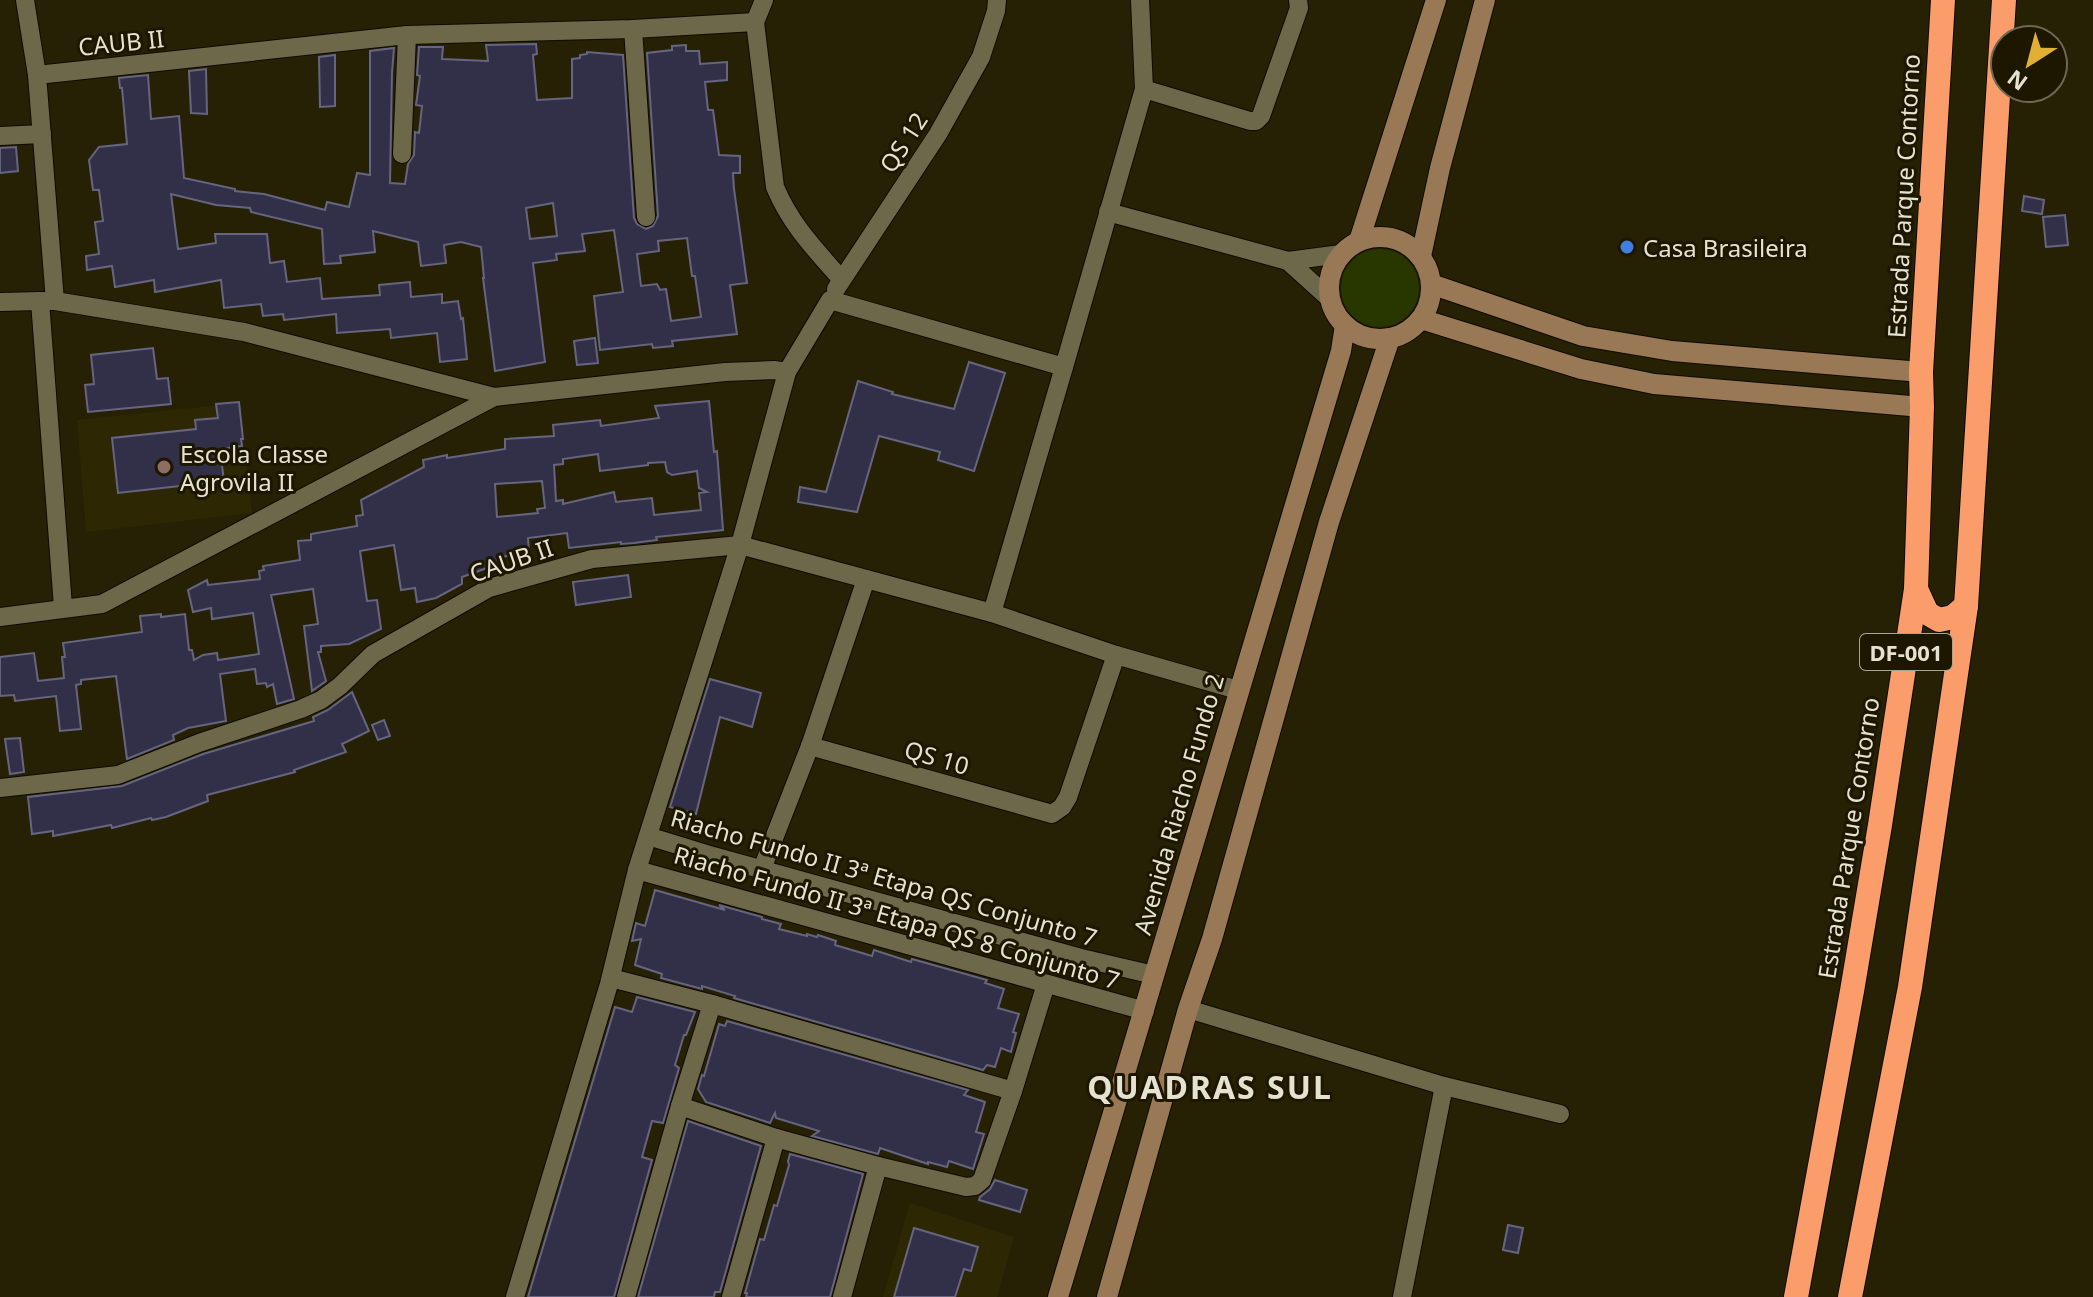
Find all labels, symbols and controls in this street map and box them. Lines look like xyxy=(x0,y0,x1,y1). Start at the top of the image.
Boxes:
street label: CAUB II xyxy=(76,21,166,63)
north arrow xyxy=(1989,24,2069,104)
street label: Estrada Parque Contorno xyxy=(1879,53,1927,339)
text: N xyxy=(2001,64,2033,98)
street label: QS 12 xyxy=(871,105,935,179)
place label: Casa Brasileira xyxy=(1643,231,1808,264)
marker: Casa Brasileira xyxy=(1618,238,1636,256)
place label: Escola Classe Agrovila II xyxy=(180,437,328,498)
marker: Escola Classe Agrovila II xyxy=(155,458,173,476)
street label: CAUB II xyxy=(465,530,557,590)
road number: DF-001 xyxy=(1860,634,1952,670)
street label: Avenida Riacho Fundo 2 xyxy=(1125,670,1231,938)
street label: Estrada Parque Contorno xyxy=(1809,695,1887,981)
street label: QS 10 xyxy=(901,732,973,782)
street label: Riacho Fundo II 3ª Etapa QS Conjunto 7 xyxy=(667,800,1101,954)
street label: Riacho Fundo II 3ª Etapa QS 8 Conjunto 7 xyxy=(670,837,1124,997)
district label: QUADRAS SUL xyxy=(1087,1065,1333,1108)

